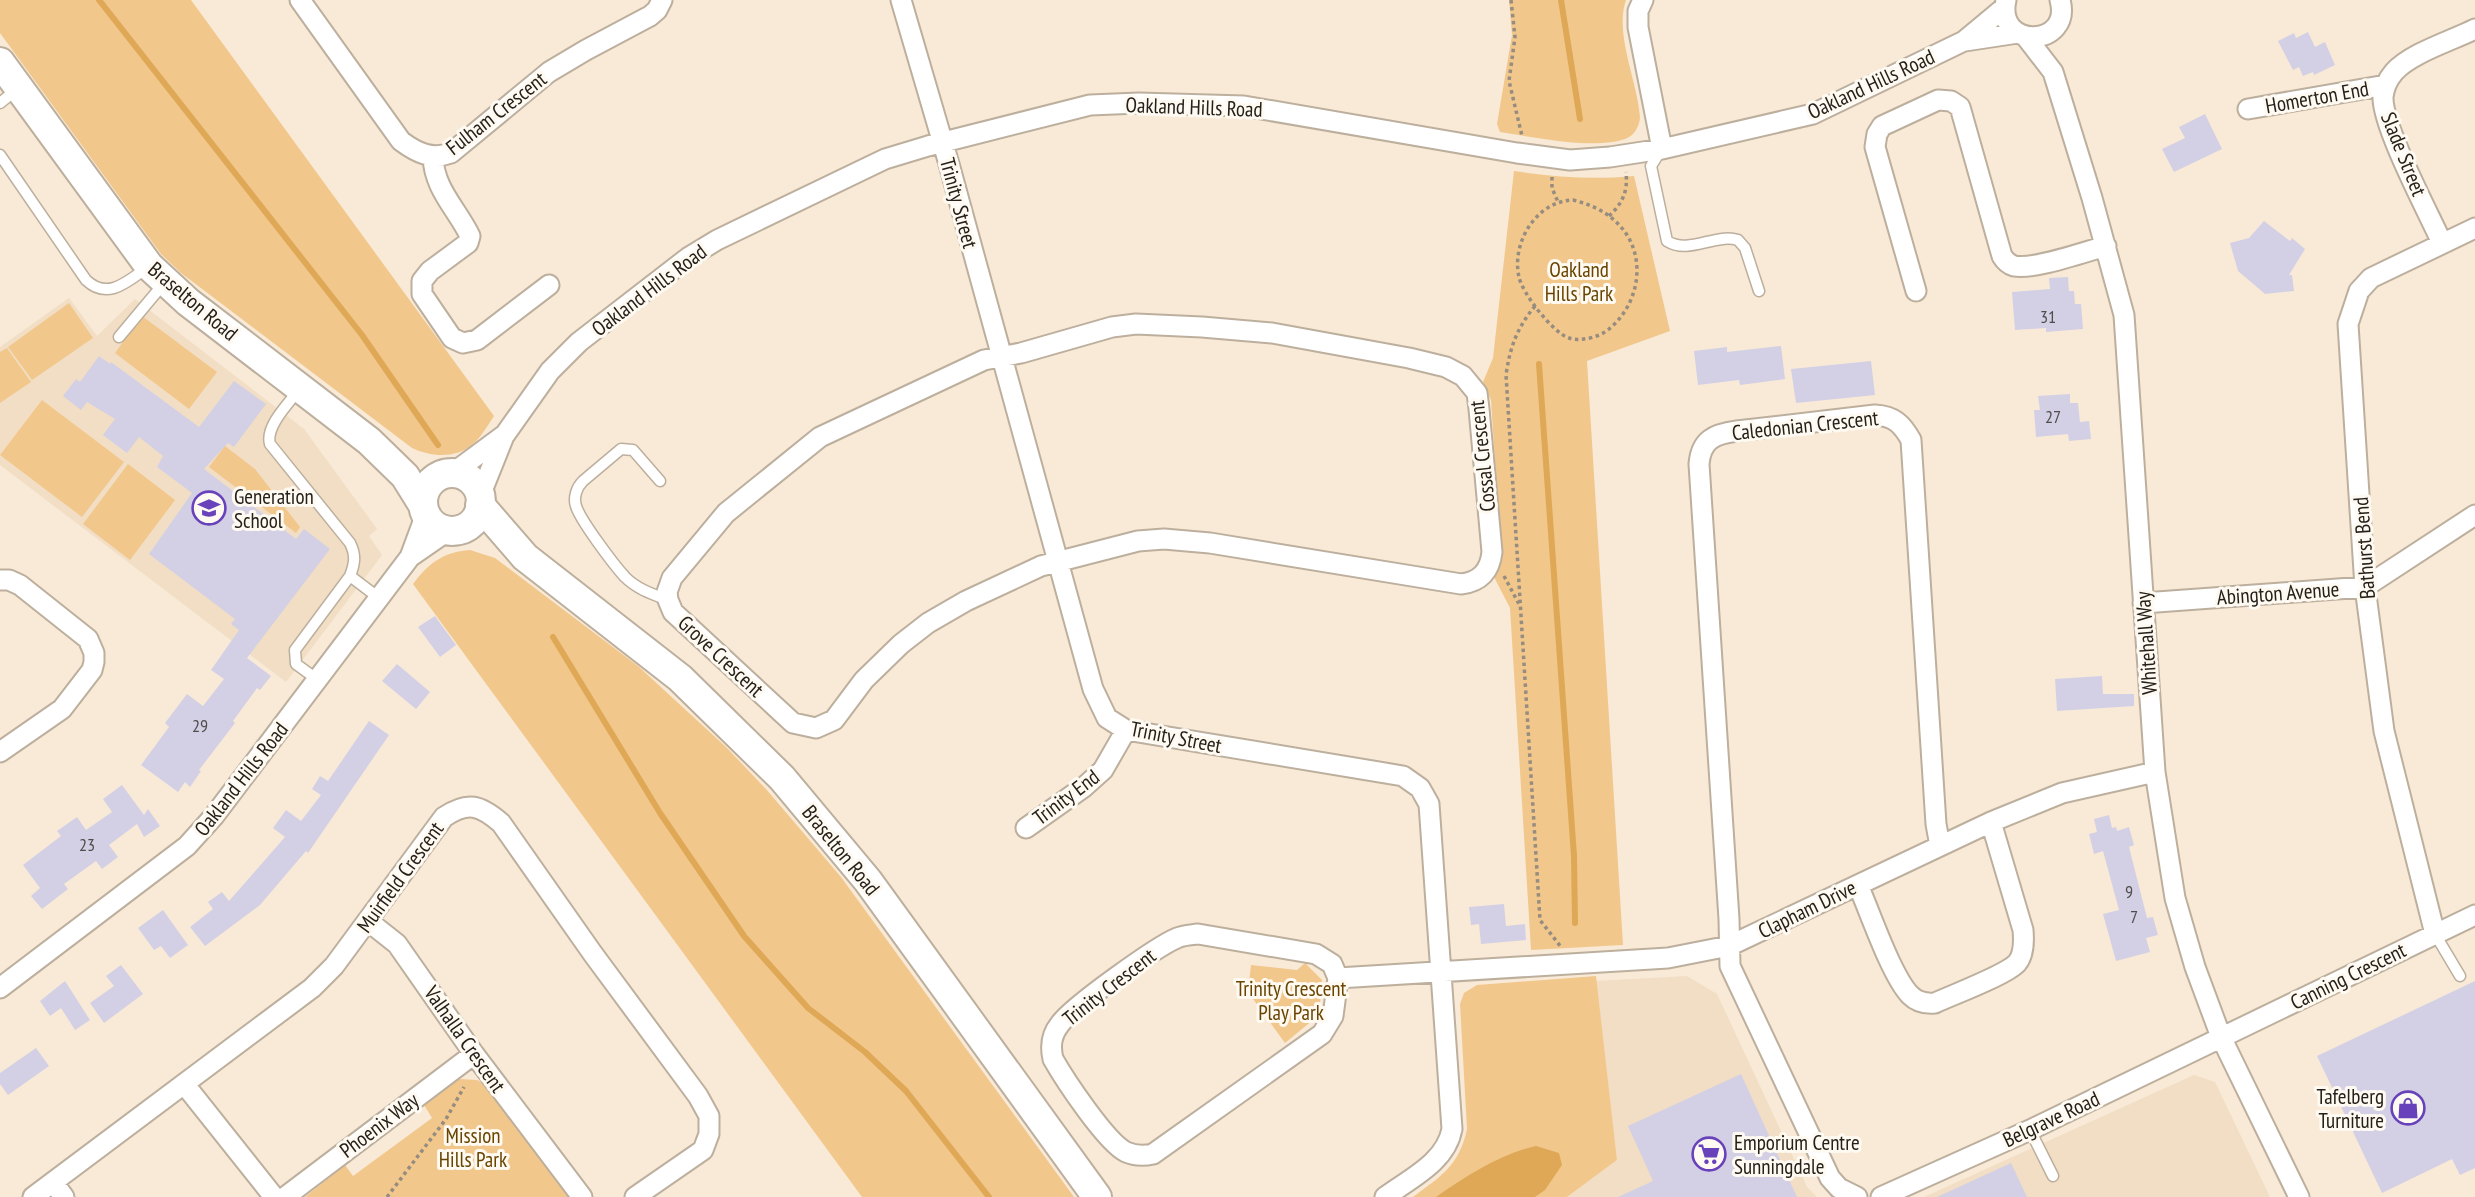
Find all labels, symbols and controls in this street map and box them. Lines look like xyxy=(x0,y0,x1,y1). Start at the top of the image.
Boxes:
street label: Oakland Hills Road xyxy=(1803,43,1939,125)
street label: Fulham Crescent xyxy=(440,65,552,161)
street label: Homerton End xyxy=(2263,75,2371,119)
street label: Oakland Hills Road xyxy=(1125,91,1263,123)
street label: Slade Street xyxy=(2375,108,2433,200)
street label: Trinity Street xyxy=(934,155,984,251)
street label: Oakland Hills Road xyxy=(586,238,712,342)
street label: Braselton Road xyxy=(143,256,243,346)
park label: Oakland Hills Park xyxy=(1545,256,1613,307)
house number: 31 xyxy=(2040,305,2056,328)
street label: Cossal Crescent xyxy=(1463,399,1501,513)
street label: Caledonian Crescent xyxy=(1730,404,1880,446)
house number: 27 xyxy=(2045,405,2061,428)
place label: Generation School xyxy=(234,483,314,534)
school or university icon: Generation School xyxy=(190,489,228,527)
street label: Bathurst Bend xyxy=(2347,496,2381,600)
street label: Abington Avenue xyxy=(2216,575,2340,611)
street label: Whitehall Way xyxy=(2129,590,2163,696)
street label: Grove Crescent xyxy=(672,609,770,703)
house number: 29 xyxy=(192,714,208,737)
street label: Trinity Street xyxy=(1128,715,1224,759)
street label: Oakland Hills Road xyxy=(188,717,294,841)
street label: Trinity End xyxy=(1027,763,1105,831)
street label: Braselton Road xyxy=(796,799,886,901)
street label: Muirfield Crescent xyxy=(351,816,449,938)
house number: 23 xyxy=(79,833,95,856)
street label: Clapham Drive xyxy=(1753,874,1861,944)
house number: 9 xyxy=(2125,880,2133,903)
house number: 7 xyxy=(2130,905,2138,928)
street label: Canning Crescent xyxy=(2286,936,2410,1016)
street label: Trinity Crescent xyxy=(1057,942,1161,1032)
park label: Trinity Crescent Play Park xyxy=(1236,975,1347,1026)
street label: Valhalla Crescent xyxy=(418,980,512,1098)
place label: Tafelberg Turniture xyxy=(2317,1083,2384,1134)
street label: Belgrave Road xyxy=(1998,1085,2104,1153)
street label: Phoenix Way xyxy=(334,1086,424,1164)
shop icon: Tafelberg Turniture xyxy=(2389,1089,2427,1127)
park label: Mission Hills Park xyxy=(439,1122,507,1173)
place label: Emporium Centre Sunningdale xyxy=(1734,1129,1860,1180)
supermarket icon: Emporium Centre Sunningdale xyxy=(1690,1135,1728,1173)

